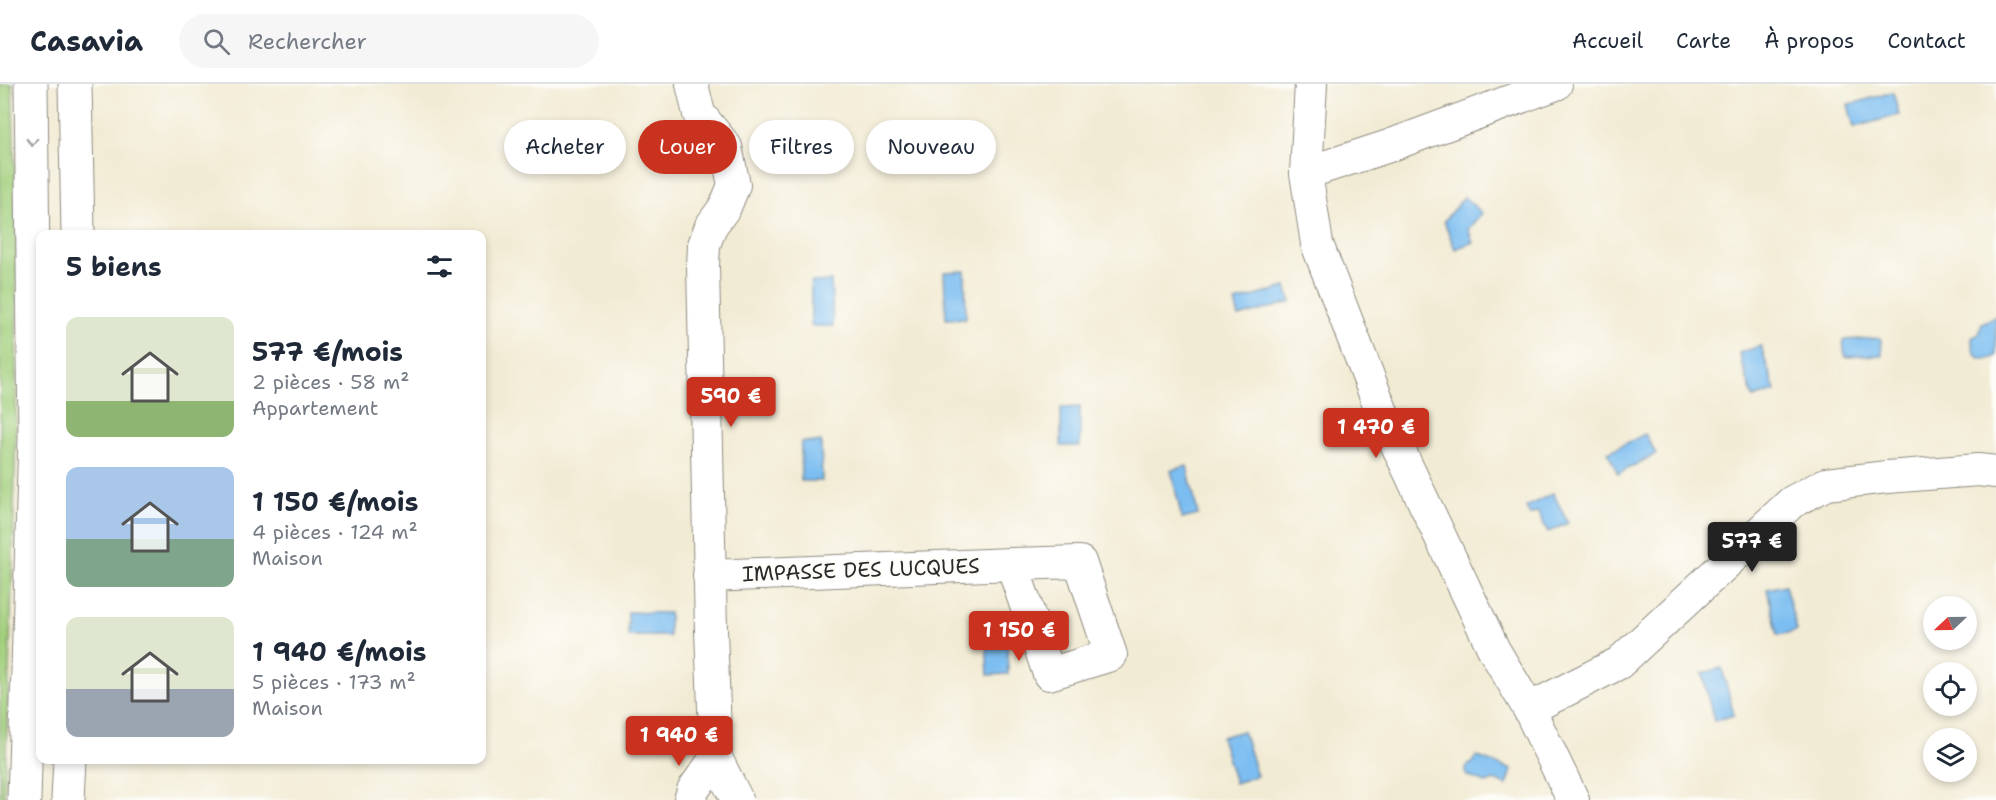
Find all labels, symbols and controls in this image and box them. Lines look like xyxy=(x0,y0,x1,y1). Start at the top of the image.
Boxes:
search box xyxy=(179,14,599,68)
text: Casavia xyxy=(30,22,143,60)
icon: search xyxy=(200,25,233,58)
text: Rechercher xyxy=(248,27,367,56)
text: Accueil xyxy=(1572,27,1643,55)
text: Carte xyxy=(1676,27,1731,55)
text: À propos xyxy=(1764,27,1854,55)
text: Contact xyxy=(1887,27,1966,55)
chip: Acheter xyxy=(504,120,626,174)
chip: Louer xyxy=(638,120,737,174)
chip: Filtres xyxy=(749,120,854,174)
chip: Nouveau xyxy=(866,120,996,174)
one-way arrow xyxy=(26,138,39,147)
text: 5 biens xyxy=(66,249,162,284)
icon: filters xyxy=(423,250,456,283)
text: 577 €/mois xyxy=(252,334,403,369)
icon: home xyxy=(114,341,186,413)
text: 2 pièces · 58 m² xyxy=(252,369,409,395)
pin: 590 € xyxy=(689,377,773,428)
text: 590 € xyxy=(701,383,761,409)
text: Appartement xyxy=(252,395,378,421)
pin: 1 470 € xyxy=(1321,408,1431,459)
text: 1 470 € xyxy=(1337,414,1415,440)
text: 1 150 €/mois xyxy=(252,484,418,519)
icon: home xyxy=(114,491,186,563)
text: 4 pièces · 124 m² xyxy=(252,519,418,545)
pin: 577 € xyxy=(1710,522,1794,573)
text: 577 € xyxy=(1722,528,1782,554)
text: Maison xyxy=(252,545,323,571)
street label: IMPASSE DES LUCQUES xyxy=(742,552,980,588)
north arrow xyxy=(1923,596,1977,650)
map controls xyxy=(1923,596,1977,782)
pin: 1 150 € xyxy=(964,611,1074,662)
text: 1 150 € xyxy=(983,617,1055,643)
text: 1 940 €/mois xyxy=(252,634,427,669)
icon: home xyxy=(114,641,186,713)
button: locate xyxy=(1923,662,1977,716)
text: 5 pièces · 173 m² xyxy=(252,669,416,695)
text: Maison xyxy=(252,695,323,721)
pin: 1 940 € xyxy=(624,716,734,767)
text: 1 940 € xyxy=(640,722,718,748)
button: layers xyxy=(1923,728,1977,782)

